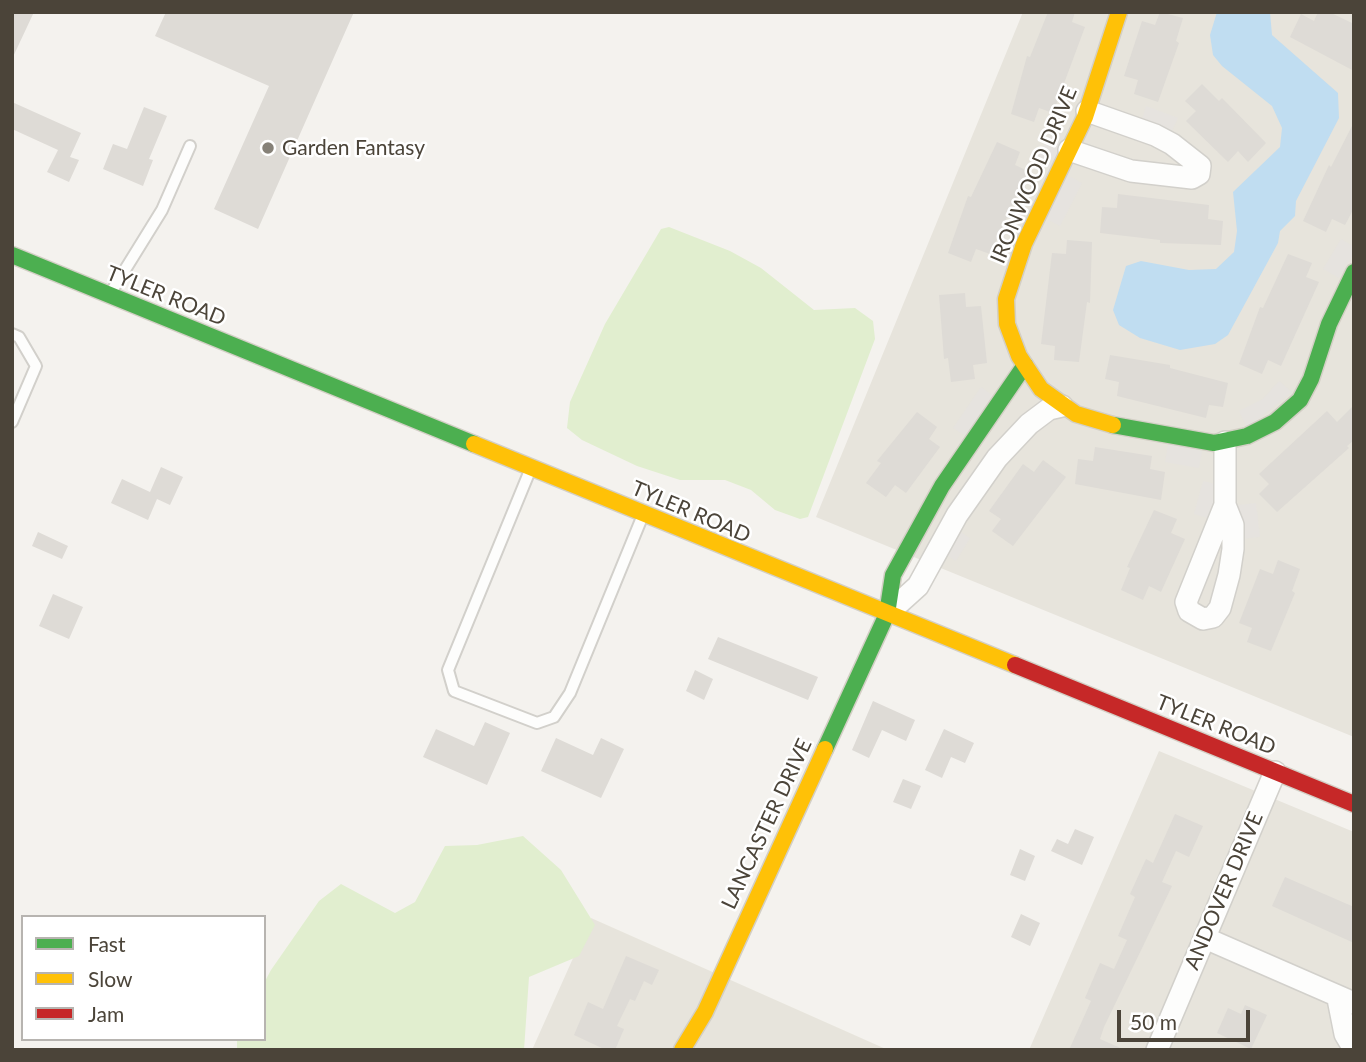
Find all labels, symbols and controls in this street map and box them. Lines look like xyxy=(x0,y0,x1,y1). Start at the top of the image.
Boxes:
street label: IRONWOOD DRIVE xyxy=(985,83,1083,267)
place label: Garden Fantasy xyxy=(282,135,425,161)
marker: Garden Fantasy xyxy=(260,140,276,156)
street label: TYLER ROAD xyxy=(103,261,229,331)
street label: TYLER ROAD xyxy=(628,476,754,548)
street label: TYLER ROAD xyxy=(1153,690,1279,760)
street label: LANCASTER DRIVE xyxy=(716,735,818,913)
street label: ANDOVER DRIVE xyxy=(1179,808,1269,974)
legend xyxy=(21,915,266,1041)
text: Fast xyxy=(88,931,125,956)
text: Slow xyxy=(88,966,132,991)
scale bar xyxy=(1121,996,1254,1040)
text: Jam xyxy=(88,1001,124,1026)
text: 50 m xyxy=(1130,1009,1177,1034)

